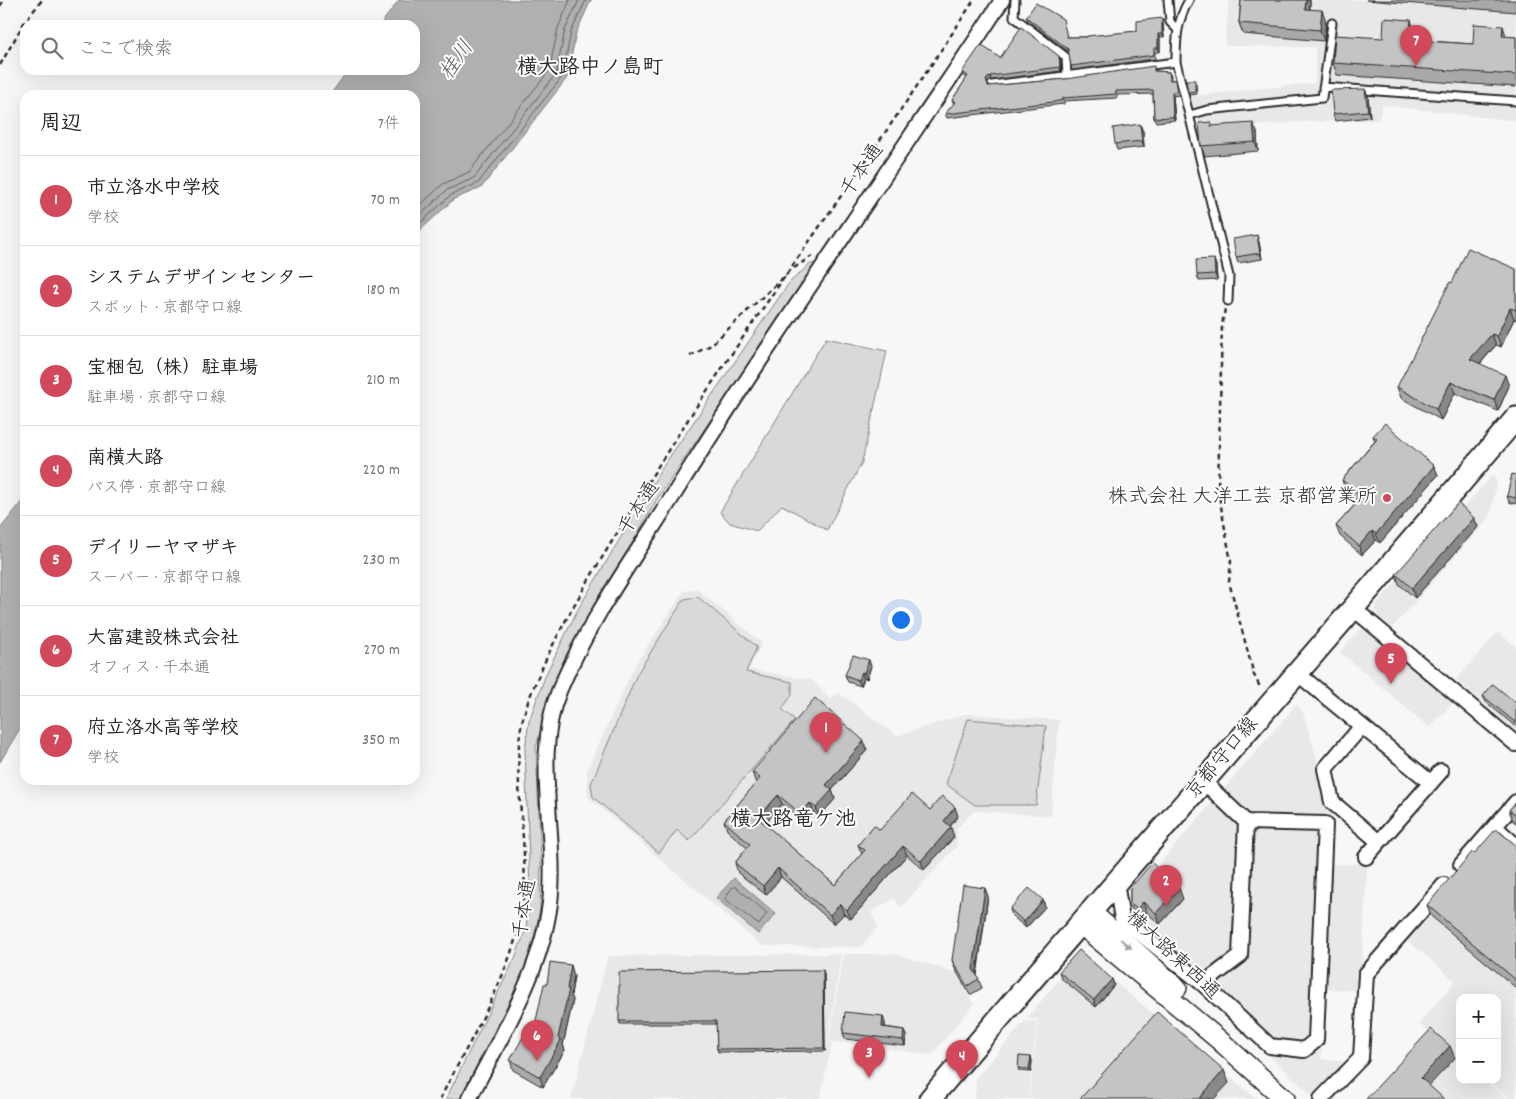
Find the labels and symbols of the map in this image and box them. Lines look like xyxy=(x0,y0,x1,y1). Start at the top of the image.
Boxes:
pin: 7 xyxy=(1400,25,1432,66)
water label: 桂川 xyxy=(434,35,482,87)
district label: 横大路中ノ島町 xyxy=(517,54,664,84)
street label: 千本通 xyxy=(835,138,891,204)
street label: 千本通 xyxy=(612,476,668,542)
place label: 株式会社 大洋工芸 京都営業所 xyxy=(1108,484,1377,512)
marker: 株式会社 大洋工芸 京都営業所 xyxy=(1381,492,1393,504)
your location xyxy=(888,607,914,633)
pin: 5 xyxy=(1375,643,1407,684)
pin: 1 xyxy=(810,712,842,753)
street label: 京都守口線 xyxy=(1180,712,1266,806)
district label: 横大路竜ケ池 xyxy=(730,806,856,836)
pin: 2 xyxy=(1150,865,1182,906)
street label: 千本通 xyxy=(507,877,545,941)
street label: 横大路東西通 xyxy=(1119,905,1225,1007)
one-way arrow xyxy=(1120,938,1132,949)
pin: 6 xyxy=(521,1020,553,1061)
pin: 3 xyxy=(853,1037,885,1078)
pin: 4 xyxy=(946,1040,978,1081)

